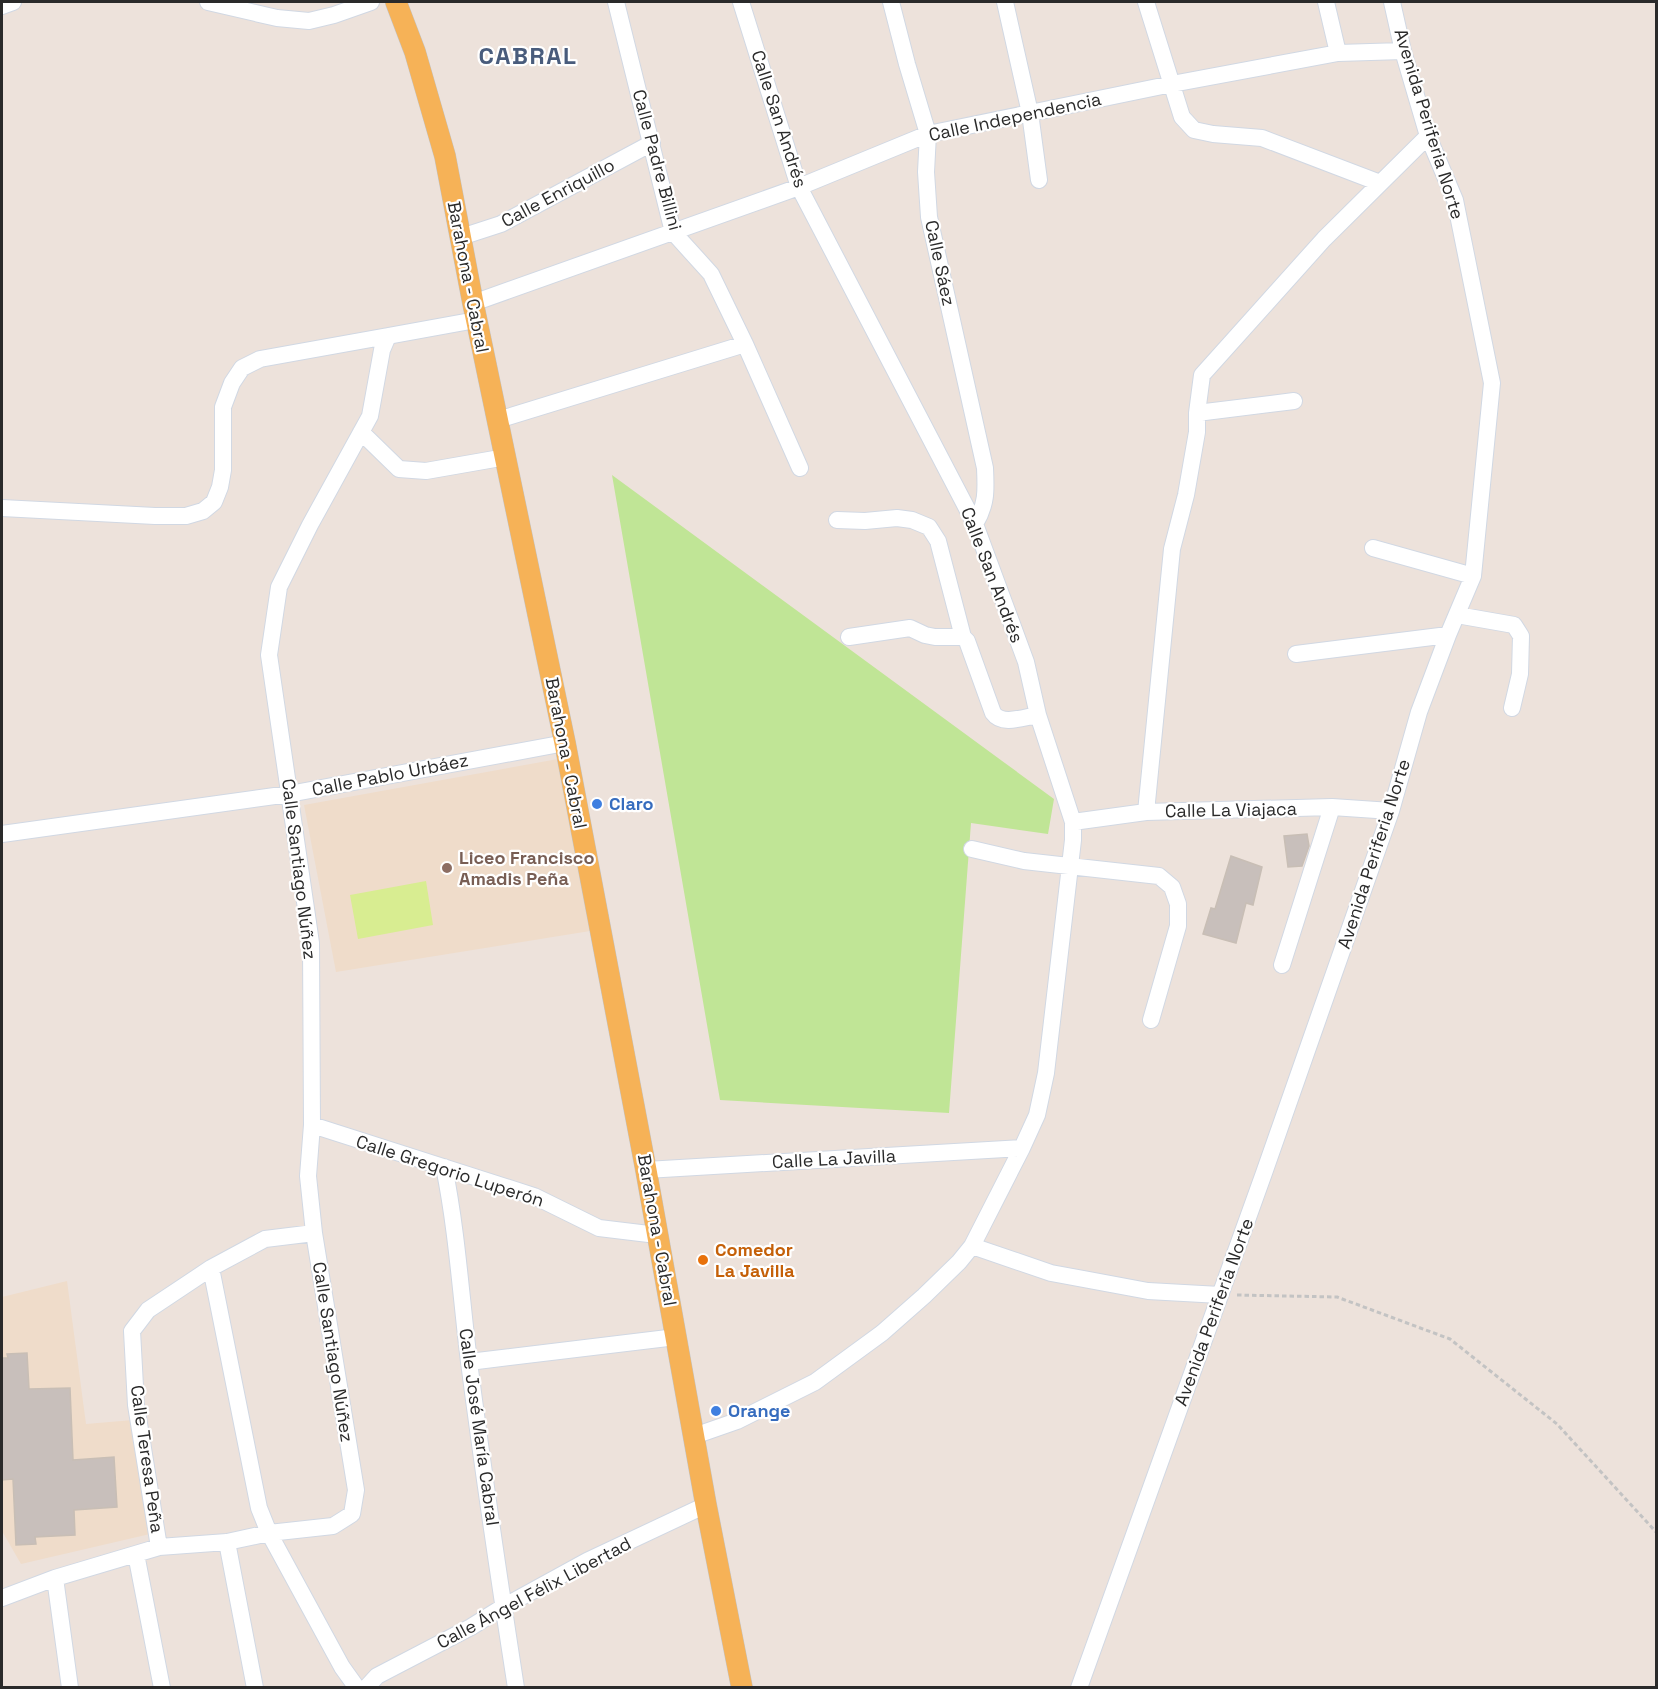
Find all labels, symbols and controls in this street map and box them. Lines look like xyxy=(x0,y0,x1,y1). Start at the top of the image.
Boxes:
street label: Avenida Periferia Norte xyxy=(1390,26,1469,222)
district label: CABRAL xyxy=(479,40,577,71)
street label: Calle San Andrés xyxy=(746,47,813,191)
street label: Calle Padre Billini xyxy=(628,87,687,233)
street label: Calle Independencia xyxy=(927,87,1103,146)
street label: Calle Enriquillo xyxy=(497,153,619,232)
street label: Barahona - Cabral xyxy=(443,199,494,355)
street label: Calle Sáez xyxy=(920,218,961,308)
street label: Calle San Andrés xyxy=(956,504,1029,646)
street label: Barahona - Cabral xyxy=(541,675,592,831)
street label: Calle Pablo Urbáez xyxy=(310,748,470,801)
street label: Avenida Periferia Norte xyxy=(1332,756,1415,952)
street label: Calle Santiago Núñez xyxy=(277,777,322,961)
place label: Claro xyxy=(609,792,654,815)
marker: Claro xyxy=(590,797,604,811)
street label: Calle La Viajaca xyxy=(1165,797,1297,822)
place label: Liceo Francisco Amadis Peña xyxy=(459,846,594,890)
marker: Liceo Francisco Amadis Peña xyxy=(440,861,454,875)
street label: Calle Gregorio Luperón xyxy=(353,1129,547,1212)
street label: Calle La Javilla xyxy=(771,1144,897,1173)
street label: Barahona - Cabral xyxy=(633,1152,682,1308)
street label: Avenida Periferia Norte xyxy=(1169,1215,1258,1409)
place label: Comedor La Javilla xyxy=(715,1238,795,1282)
marker: Comedor La Javilla xyxy=(696,1253,710,1267)
street label: Calle Santiago Núñez xyxy=(308,1260,359,1444)
street label: Calle José María Cabral xyxy=(454,1327,505,1527)
street label: Calle Teresa Peña xyxy=(126,1384,169,1534)
place label: Orange xyxy=(728,1399,790,1422)
marker: Orange xyxy=(709,1404,723,1418)
street label: Calle Ángel Félix Libertad xyxy=(433,1531,635,1654)

